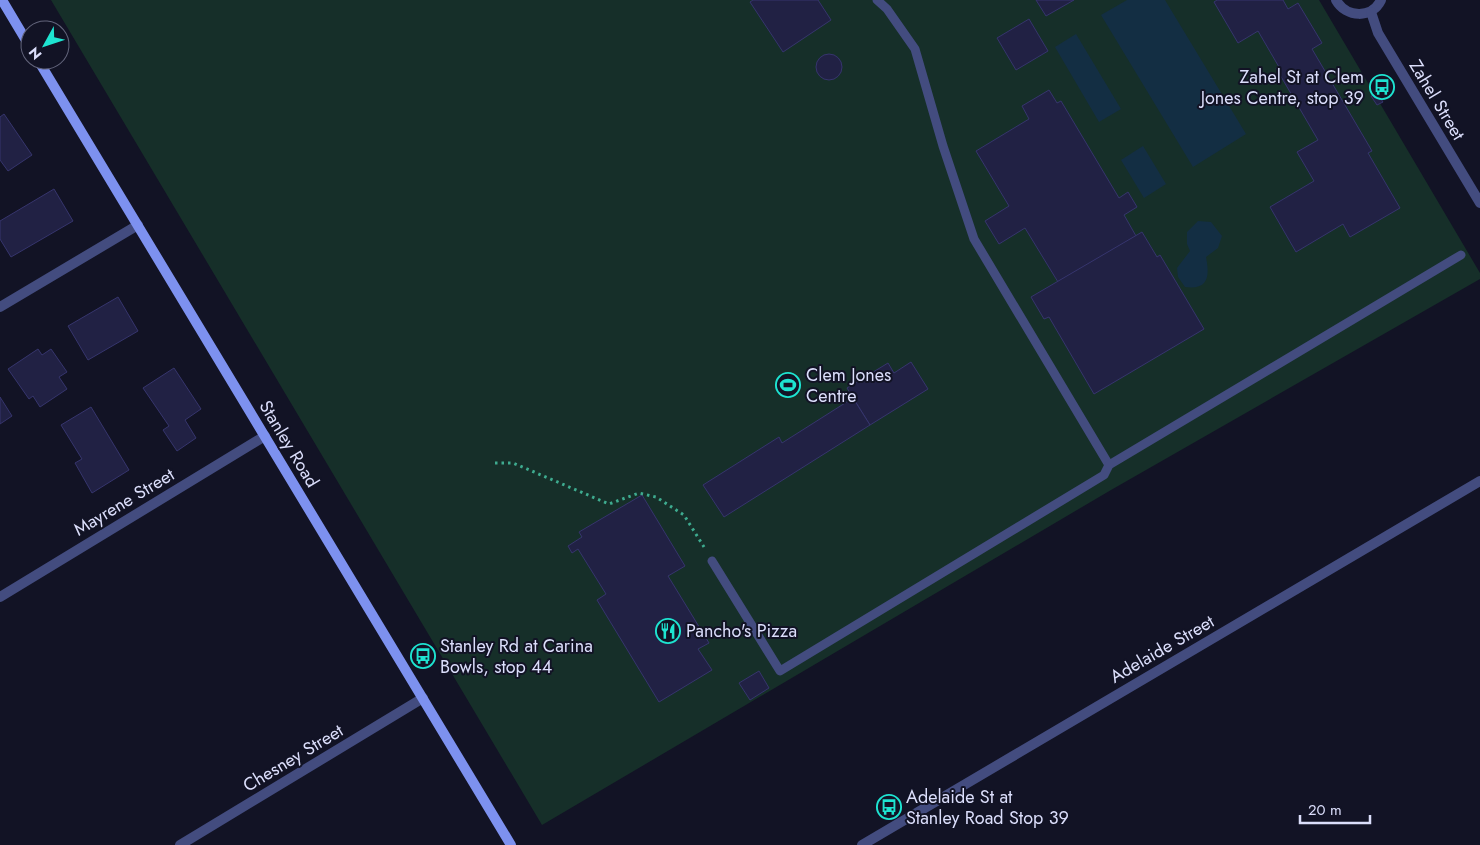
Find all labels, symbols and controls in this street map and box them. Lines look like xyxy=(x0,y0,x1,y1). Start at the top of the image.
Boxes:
north arrow xyxy=(20,20,70,70)
text: N xyxy=(24,43,46,64)
street label: Zahel Street xyxy=(1403,55,1472,146)
place label: Zahel St at Clem Jones Centre, stop 39 xyxy=(1199,64,1364,111)
bus stop icon: Zahel St at Clem Jones Centre, stop 39 xyxy=(1369,74,1395,100)
place label: Clem Jones Centre xyxy=(806,362,891,409)
sports icon: Clem Jones Centre xyxy=(775,372,801,398)
street label: Stanley Road xyxy=(253,395,325,493)
street label: Mayrene Street xyxy=(69,461,180,542)
street label: Adelaide Street xyxy=(1105,608,1220,689)
restaurant icon: Pancho's Pizza xyxy=(655,618,681,644)
place label: Pancho's Pizza xyxy=(686,618,797,644)
place label: Stanley Rd at Carina Bowls, stop 44 xyxy=(440,633,593,680)
bus stop icon: Stanley Rd at Carina Bowls, stop 44 xyxy=(410,643,436,669)
street label: Chesney Street xyxy=(238,717,349,798)
place label: Adelaide St at Stanley Road Stop 39 xyxy=(906,784,1069,831)
scale bar xyxy=(1300,792,1370,824)
bus stop icon: Adelaide St at Stanley Road Stop 39 xyxy=(876,794,902,820)
text: 20 m xyxy=(1308,799,1342,821)

